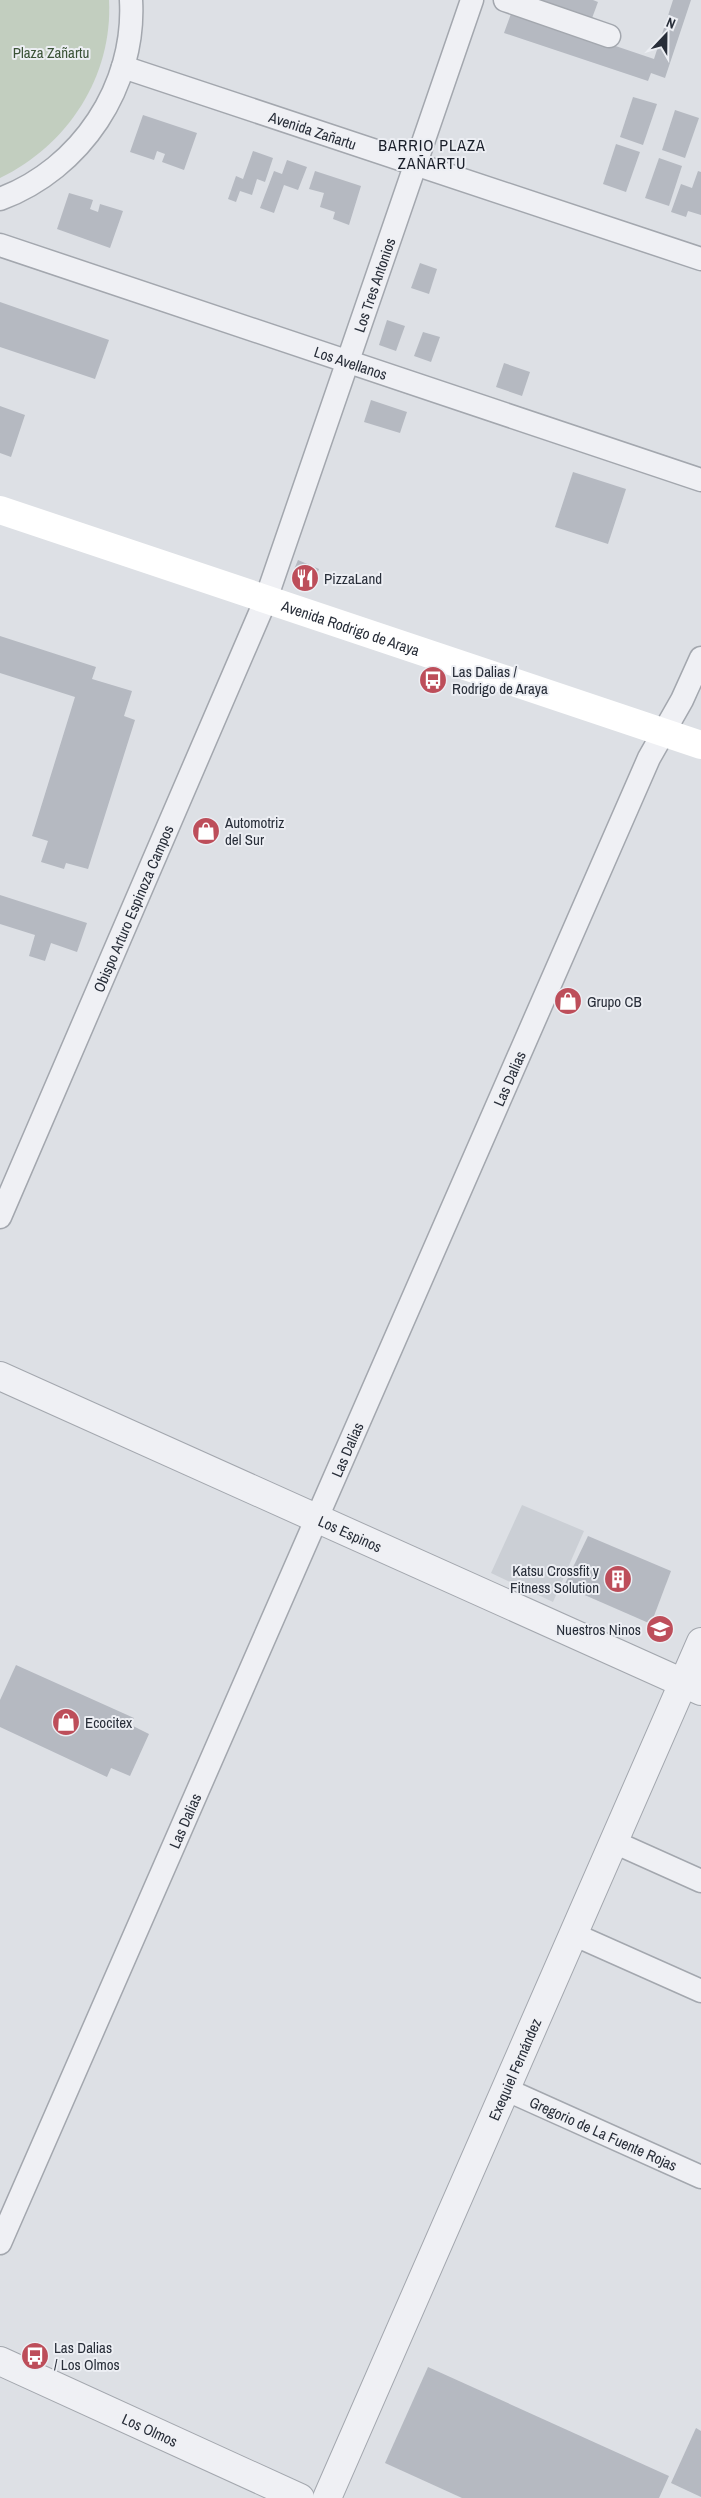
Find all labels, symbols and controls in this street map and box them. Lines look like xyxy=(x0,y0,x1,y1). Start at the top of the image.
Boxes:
north arrow xyxy=(641,10,691,60)
text: N xyxy=(664,13,678,33)
park label: Plaza Zañartu xyxy=(13,42,89,63)
street label: Avenida Zañartu xyxy=(265,105,359,154)
district label: BARRIO PLAZA ZAÑARTU xyxy=(378,134,486,174)
street label: Los Tres Antonios xyxy=(348,235,400,335)
street label: Los Avellanos xyxy=(312,341,390,385)
restaurant icon: PizzaLand xyxy=(290,563,320,593)
place label: PizzaLand xyxy=(324,568,382,589)
street label: Avenida Rodrigo de Araya xyxy=(278,594,423,661)
place label: Las Dalias / Rodrigo de Araya xyxy=(452,661,548,699)
bus stop icon: Las Dalias / Rodrigo de Araya xyxy=(418,665,448,695)
place label: Automotriz del Sur xyxy=(224,812,284,850)
shop icon: Automotriz del Sur xyxy=(191,816,221,846)
street label: Obispo Arturo Espinoza Campos xyxy=(88,822,178,995)
shop icon: Grupo CB xyxy=(553,986,583,1016)
place label: Grupo CB xyxy=(587,991,642,1012)
street label: Las Dalias xyxy=(488,1048,530,1109)
street label: Las Dalias xyxy=(326,1419,368,1480)
street label: Los Espinos xyxy=(315,1510,385,1557)
place label: Katsu Crossfit y Fitness Solution xyxy=(510,1560,600,1598)
building icon: Katsu Crossfit y Fitness Solution xyxy=(603,1564,633,1594)
school or university icon: Nuestros Ninos xyxy=(645,1614,675,1644)
place label: Nuestros Ninos xyxy=(556,1619,641,1640)
shop icon: Ecocitex xyxy=(51,1707,81,1737)
place label: Ecocitex xyxy=(85,1712,133,1733)
street label: Las Dalias xyxy=(163,1790,206,1851)
street label: Exequiel Fernández xyxy=(483,2015,546,2124)
street label: Gregorio de La Fuente Rojas xyxy=(526,2091,681,2175)
place label: Las Dalias / Los Olmos xyxy=(54,2337,120,2375)
bus stop icon: Las Dalias / Los Olmos xyxy=(20,2341,50,2371)
street label: Los Olmos xyxy=(119,2408,181,2451)

